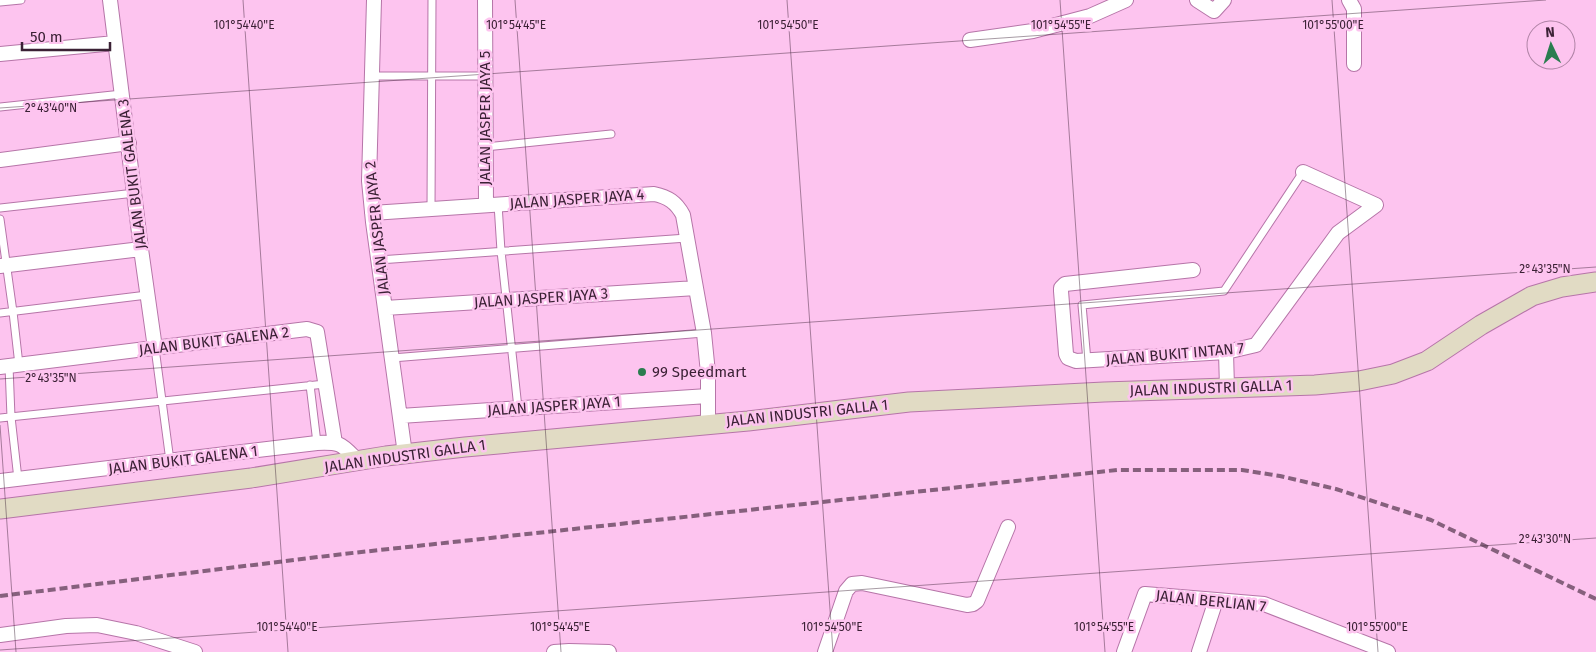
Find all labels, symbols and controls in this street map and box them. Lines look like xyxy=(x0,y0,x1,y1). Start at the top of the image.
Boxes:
text: 101°54'40"E xyxy=(213,18,275,32)
text: 101°54'45"E xyxy=(486,18,546,32)
text: 101°54'50"E xyxy=(757,18,819,32)
text: 101°54'55"E xyxy=(1031,18,1091,32)
text: 101°55'00"E xyxy=(1302,18,1364,32)
scale bar xyxy=(22,20,110,52)
north arrow xyxy=(1526,20,1576,70)
text: N xyxy=(1545,24,1555,41)
text: 50 m xyxy=(30,28,63,46)
street label: JALAN JASPER JAYA 5 xyxy=(476,51,494,185)
street label: JALAN BUKIT GALENA 3 xyxy=(114,98,150,250)
text: 2°43'40"N xyxy=(25,101,77,115)
street label: JALAN JASPER JAYA 2 xyxy=(361,160,393,296)
street label: JALAN JASPER JAYA 4 xyxy=(509,185,645,213)
text: 2°43'35"N xyxy=(1519,262,1571,276)
street label: JALAN JASPER JAYA 3 xyxy=(473,284,609,312)
street label: JALAN BUKIT GALENA 2 xyxy=(138,323,290,359)
street label: JALAN BUKIT INTAN 7 xyxy=(1105,339,1245,369)
place label: 99 Speedmart xyxy=(652,363,747,381)
marker: 99 Speedmart xyxy=(636,366,648,378)
text: 2°43'35"N xyxy=(25,371,77,385)
street label: JALAN INDUSTRI GALLA 1 xyxy=(1129,376,1293,400)
street label: JALAN JASPER JAYA 1 xyxy=(487,392,621,420)
street label: JALAN INDUSTRI GALLA 1 xyxy=(725,396,889,430)
street label: JALAN INDUSTRI GALLA 1 xyxy=(323,436,487,476)
street label: JALAN BUKIT GALENA 1 xyxy=(107,442,259,478)
text: 2°43'30"N xyxy=(1519,532,1571,546)
street label: JALAN BERLIAN 7 xyxy=(1155,586,1267,616)
text: 101°54'40"E xyxy=(256,620,318,634)
text: 101°54'45"E xyxy=(530,620,590,634)
text: 101°54'50"E xyxy=(801,620,863,634)
text: 101°54'55"E xyxy=(1074,620,1134,634)
text: 101°55'00"E xyxy=(1346,620,1408,634)

